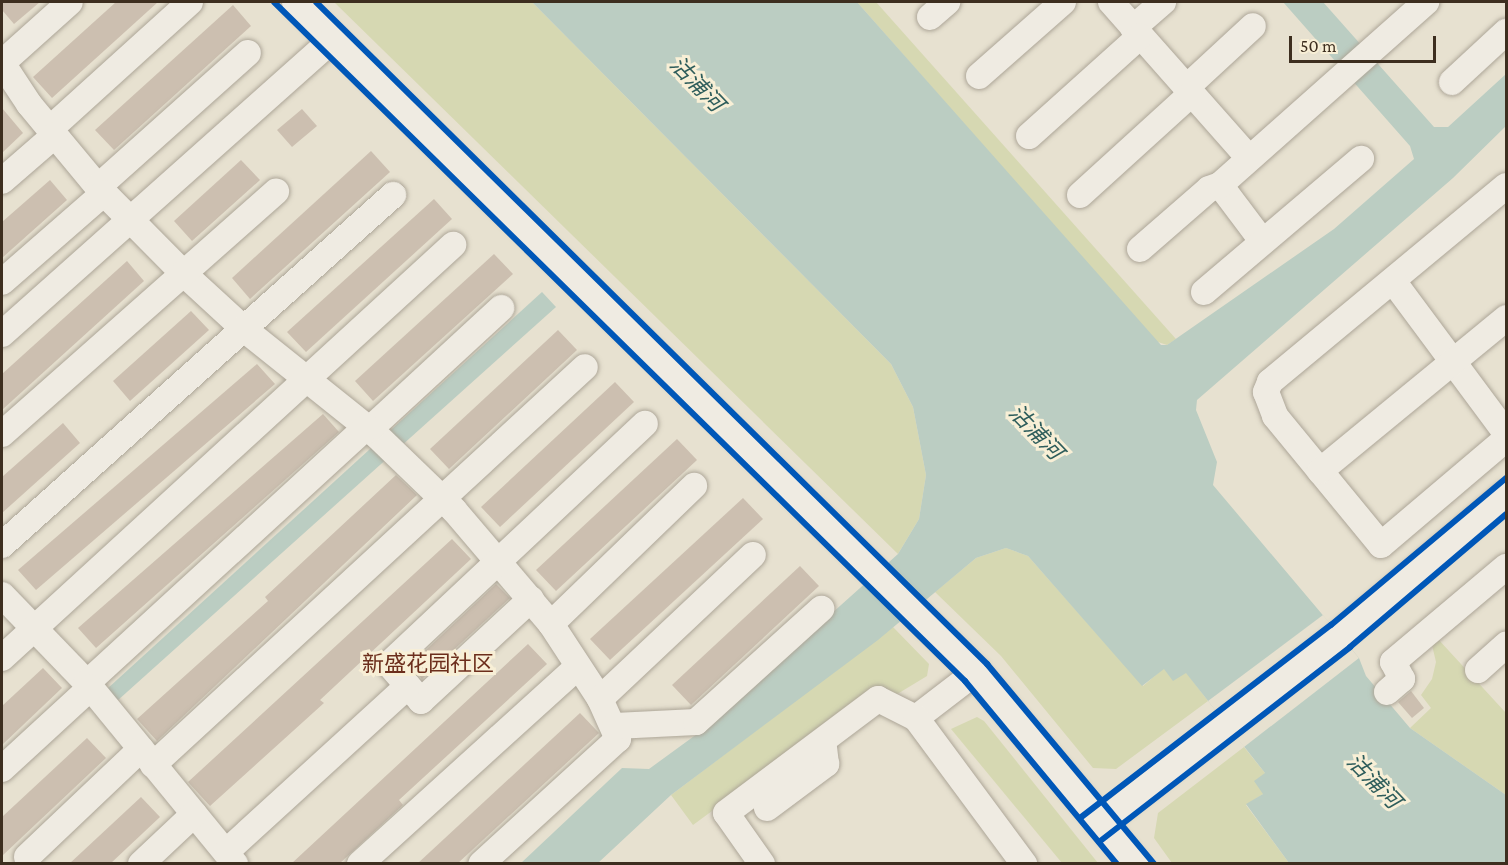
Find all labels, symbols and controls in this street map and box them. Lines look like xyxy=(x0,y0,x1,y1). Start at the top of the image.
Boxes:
scale bar xyxy=(1292,24,1439,62)
text: 50 m xyxy=(1300,36,1337,56)
water label: 沽浦河 xyxy=(665,51,729,117)
water label: 沽浦河 xyxy=(1004,399,1068,465)
district label: 新盛花园社区 xyxy=(362,651,494,677)
water label: 沽浦河 xyxy=(1342,748,1406,814)

